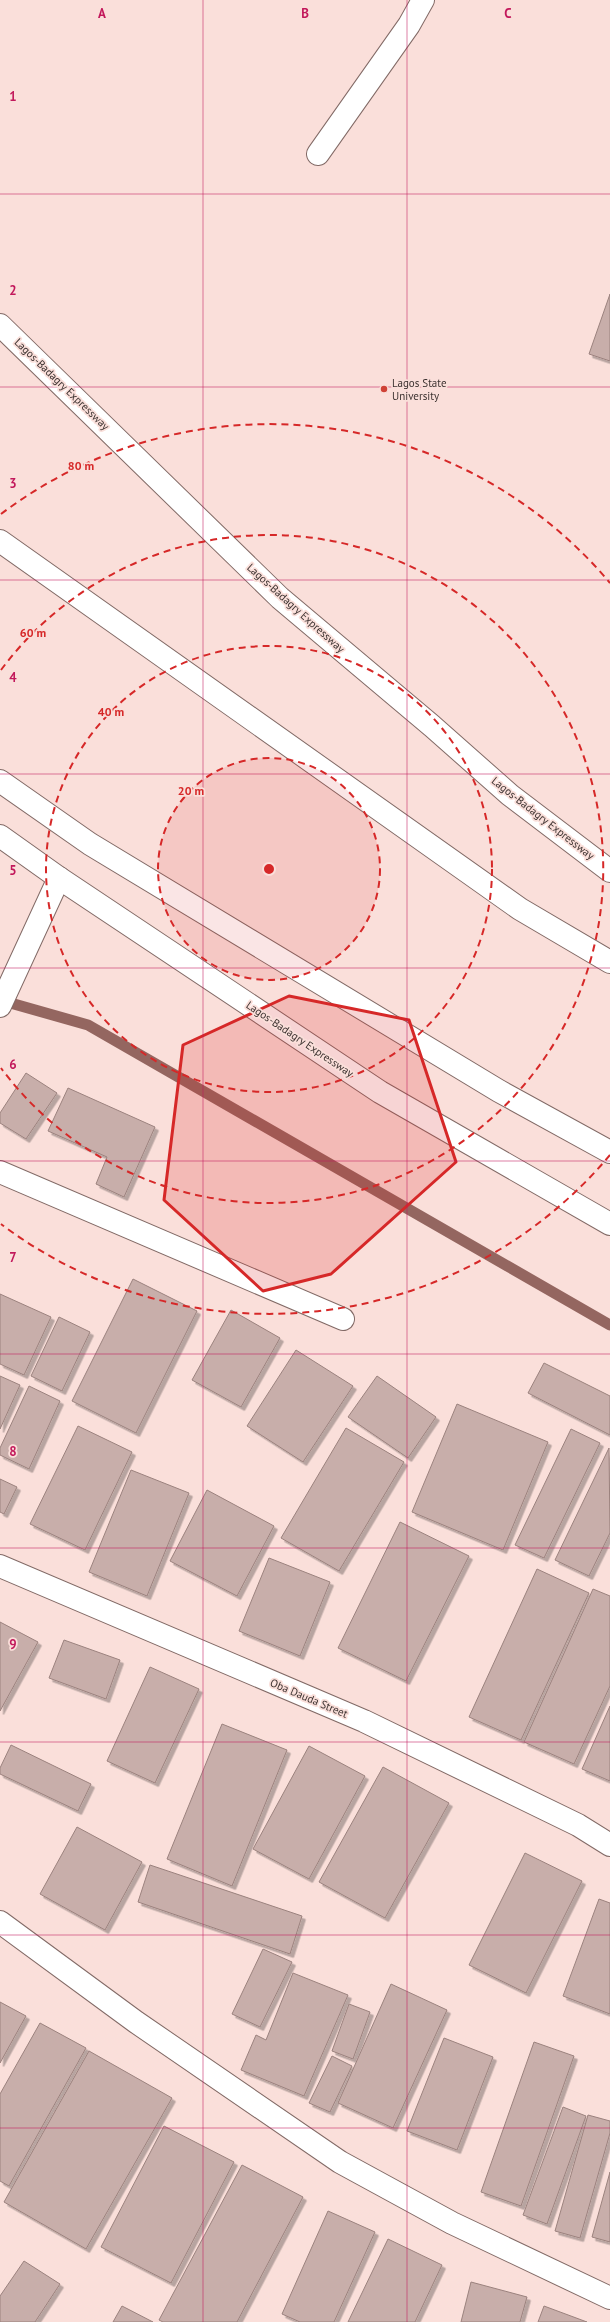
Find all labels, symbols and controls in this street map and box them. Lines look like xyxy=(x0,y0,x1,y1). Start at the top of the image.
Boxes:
text: A xyxy=(98,5,106,22)
text: B xyxy=(301,5,309,22)
text: C xyxy=(504,5,512,22)
text: 1 xyxy=(9,88,17,105)
text: 2 xyxy=(9,282,17,299)
street label: Lagos-Badagry Expressway xyxy=(12,335,113,434)
place label: Lagos State University xyxy=(392,376,447,403)
marker: Lagos State University xyxy=(379,384,389,394)
text: 80 m xyxy=(68,458,94,473)
text: 3 xyxy=(9,475,17,492)
street label: Lagos-Badagry Expressway xyxy=(244,560,348,656)
text: 60 m xyxy=(20,625,46,640)
text: 4 xyxy=(9,669,17,686)
text: 40 m xyxy=(98,704,124,719)
street label: Lagos-Badagry Expressway xyxy=(489,773,598,863)
text: 20 m xyxy=(178,783,204,798)
text: 5 xyxy=(9,862,17,879)
centre of rings xyxy=(262,862,276,876)
street label: Lagos-Badagry Expressway xyxy=(244,998,357,1081)
text: 6 xyxy=(9,1056,17,1073)
text: 7 xyxy=(9,1249,17,1266)
text: 8 xyxy=(9,1443,17,1460)
text: 9 xyxy=(9,1636,17,1653)
street label: Oba Dauda Street xyxy=(268,1675,350,1721)

